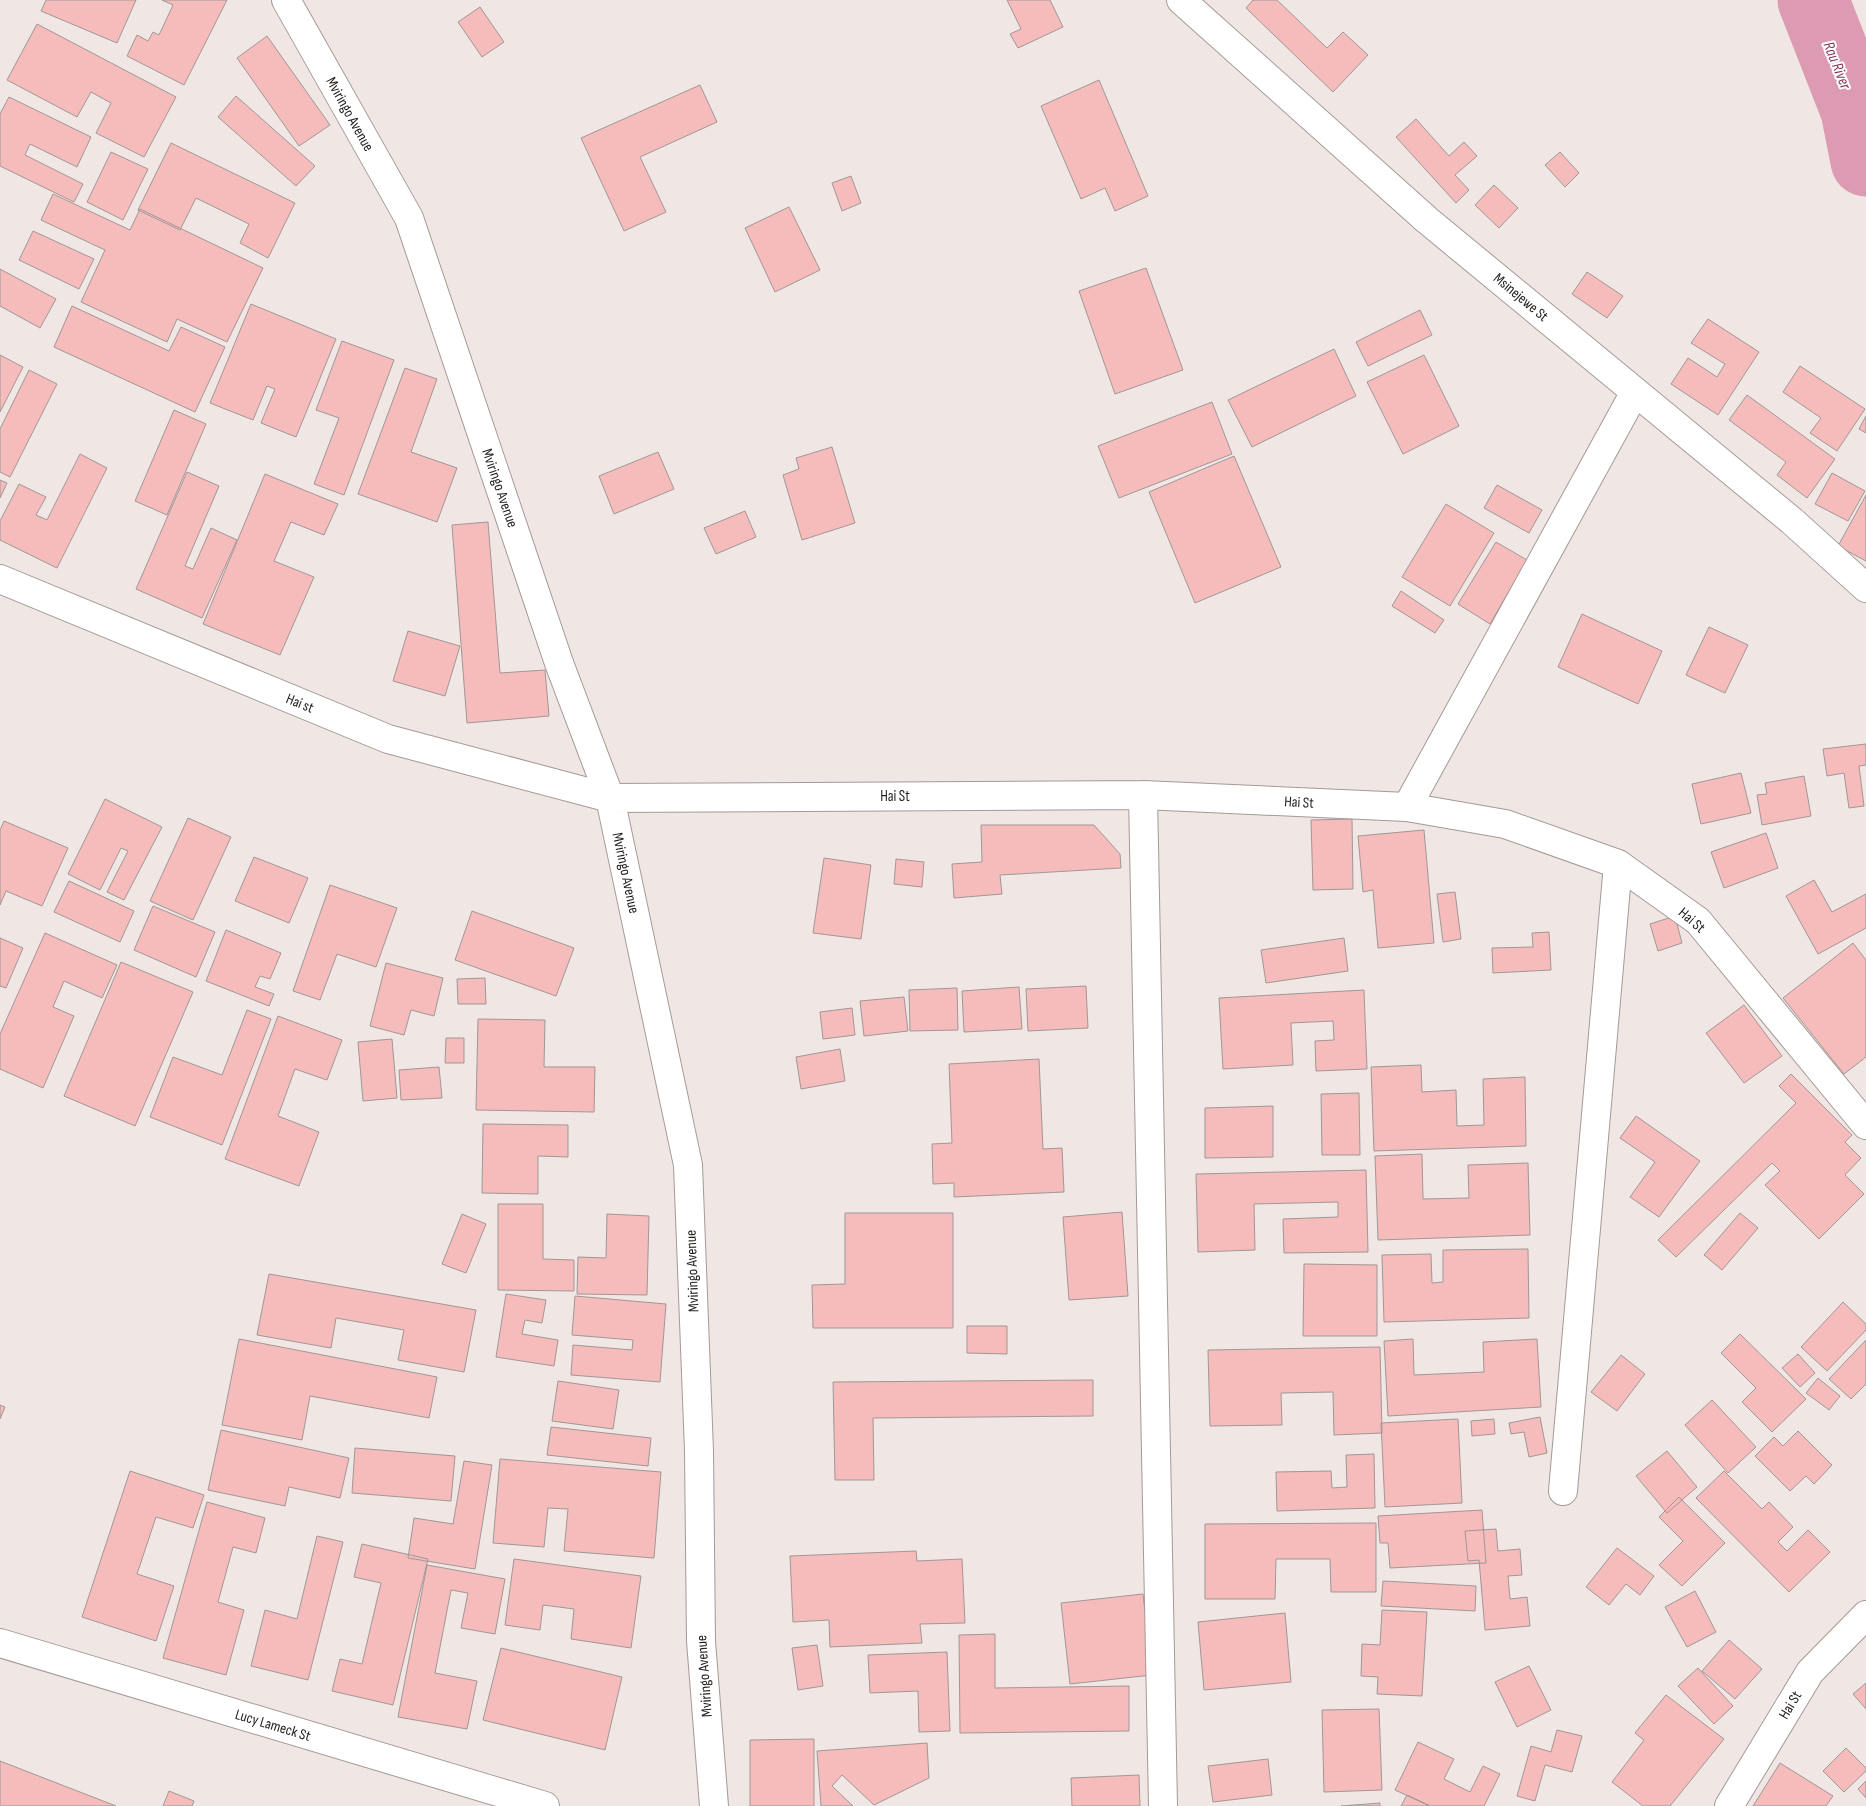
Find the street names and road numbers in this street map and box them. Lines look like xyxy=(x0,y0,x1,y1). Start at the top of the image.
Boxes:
street label: Mviringo Avenue xyxy=(321,74,378,155)
street label: Msinejewe St xyxy=(1489,269,1552,326)
street label: Mviringo Avenue xyxy=(477,446,522,530)
street label: Hai st xyxy=(283,689,317,718)
street label: Hai St xyxy=(880,787,910,806)
street label: Hai St xyxy=(1284,792,1315,813)
street label: Mviringo Avenue xyxy=(608,831,643,915)
street label: Hai St xyxy=(1674,904,1709,938)
street label: Mviringo Avenue xyxy=(682,1230,703,1312)
street label: Mviringo Avenue xyxy=(692,1634,717,1718)
street label: Hai St xyxy=(1775,1687,1806,1723)
street label: Lucy Lameck St xyxy=(233,1705,313,1746)

